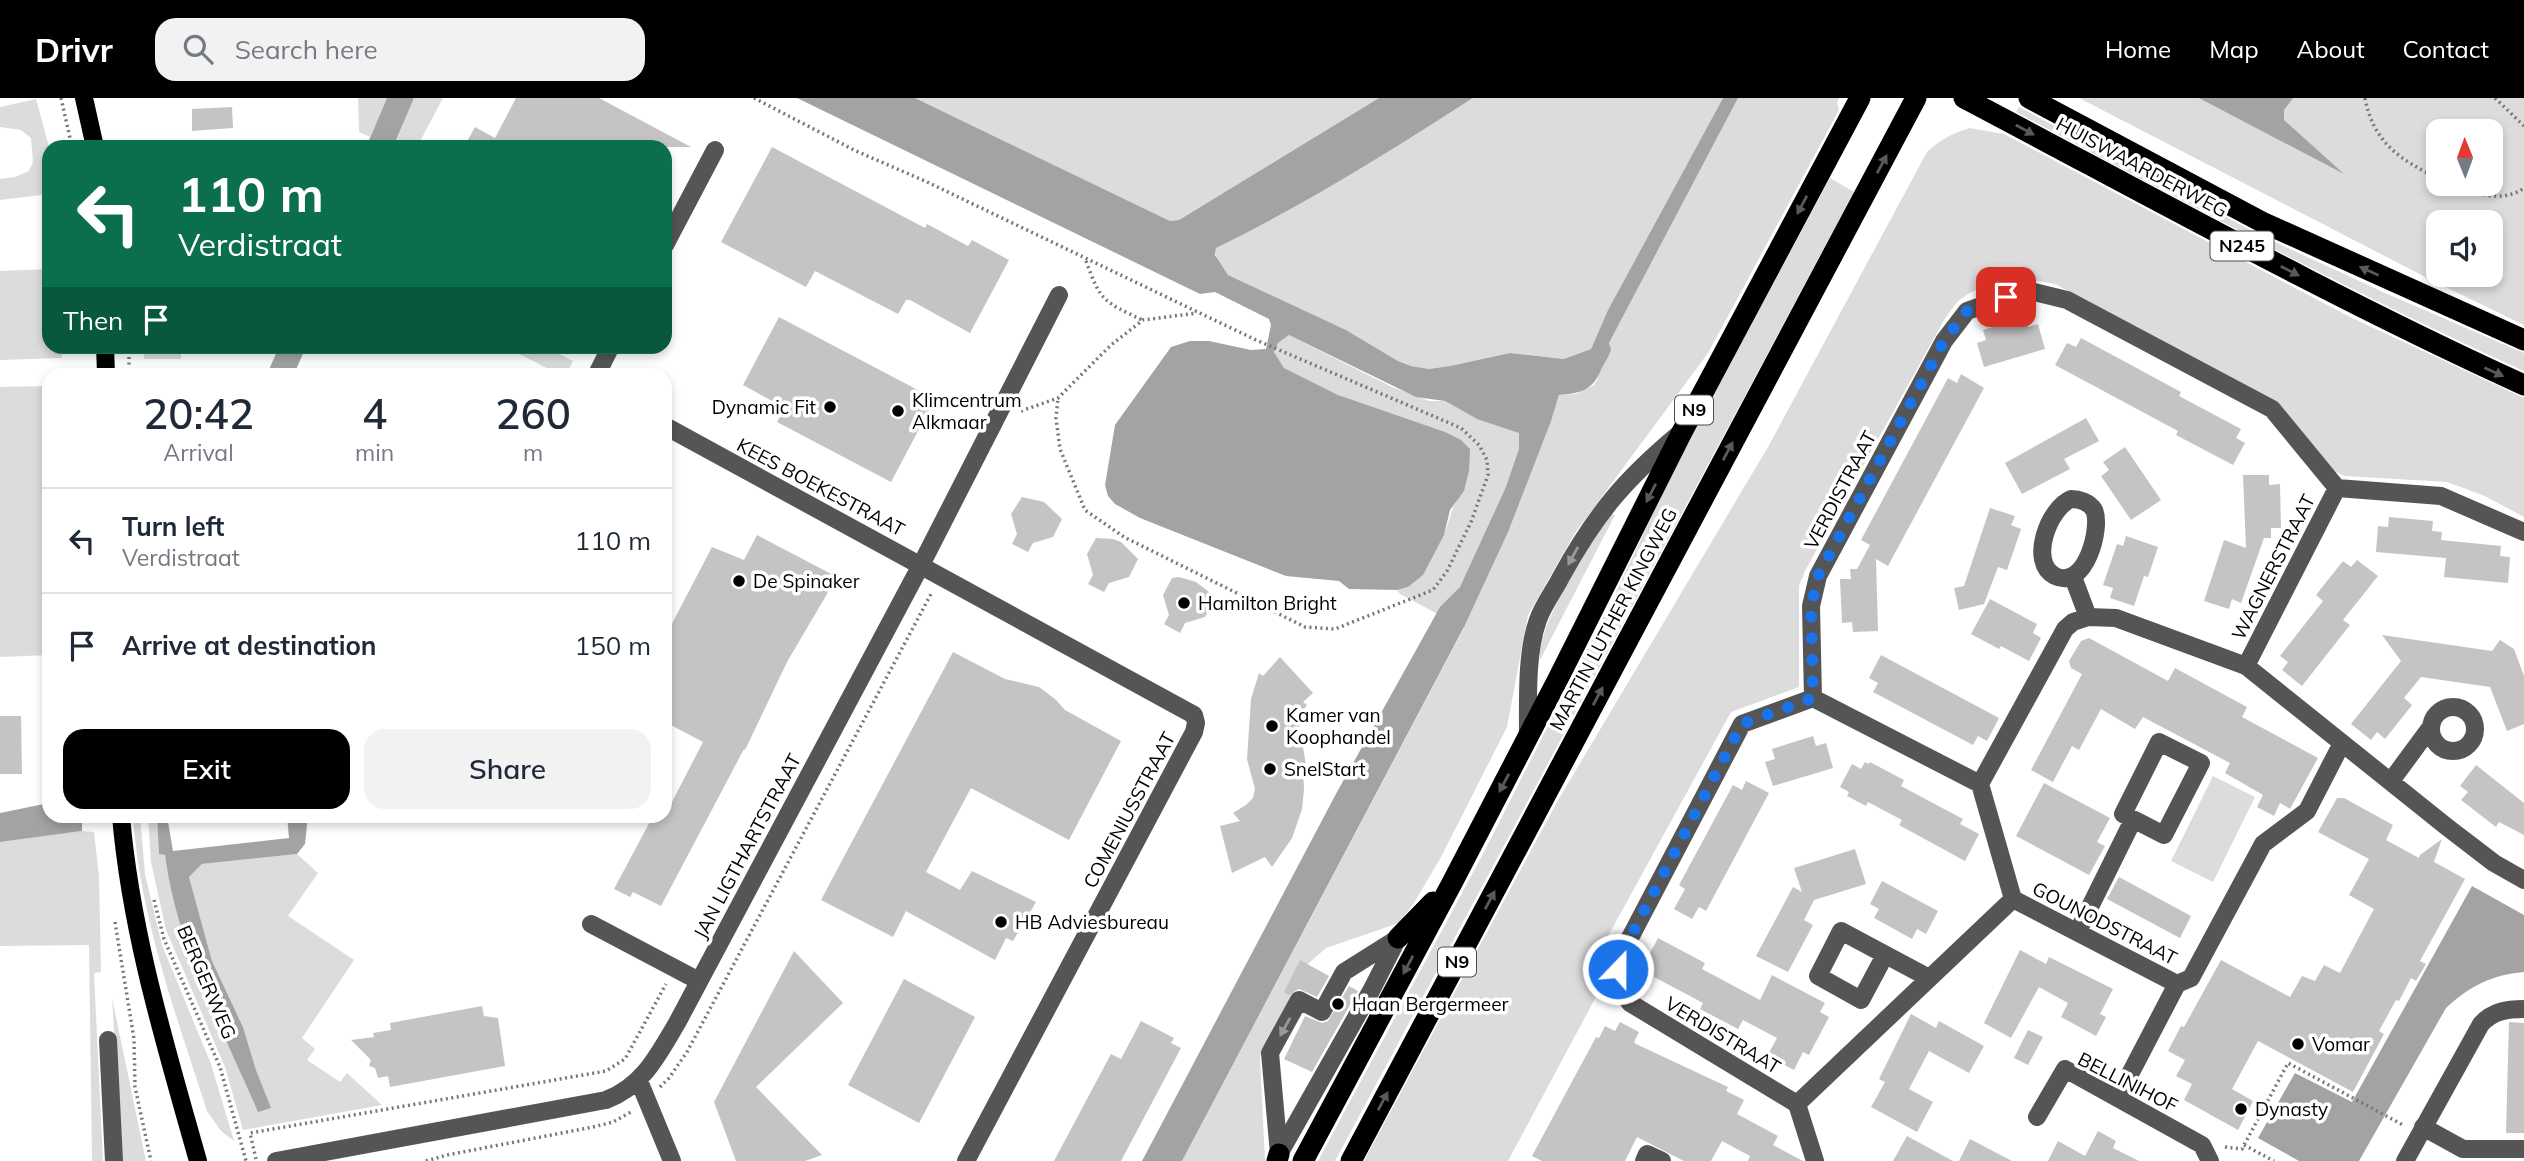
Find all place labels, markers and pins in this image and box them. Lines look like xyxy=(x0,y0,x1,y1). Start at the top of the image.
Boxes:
pin xyxy=(1976,267,2036,327)
place label: Klimcentrum Alkmaar xyxy=(912,388,1022,434)
place label: Dynamic Fit xyxy=(712,395,816,419)
marker: Dynamic Fit xyxy=(822,399,838,415)
marker: Klimcentrum Alkmaar xyxy=(890,403,906,419)
place label: De Spinaker xyxy=(753,569,860,593)
marker: De Spinaker xyxy=(731,573,747,589)
place label: Hamilton Bright xyxy=(1198,591,1337,615)
marker: Hamilton Bright xyxy=(1176,595,1192,611)
place label: Kamer van Koophandel xyxy=(1286,703,1391,749)
marker: Kamer van Koophandel xyxy=(1264,718,1280,734)
place label: SnelStart xyxy=(1284,757,1366,781)
marker: SnelStart xyxy=(1262,761,1278,777)
place label: HB Adviesbureau xyxy=(1015,910,1169,934)
marker: HB Adviesbureau xyxy=(993,914,1009,930)
place label: Haan Bergermeer xyxy=(1352,992,1509,1016)
marker: Haan Bergermeer xyxy=(1330,996,1346,1012)
place label: Vomar xyxy=(2312,1032,2370,1056)
marker: Vomar xyxy=(2290,1036,2306,1052)
place label: Dynasty xyxy=(2255,1097,2328,1121)
marker: Dynasty xyxy=(2233,1101,2249,1117)

